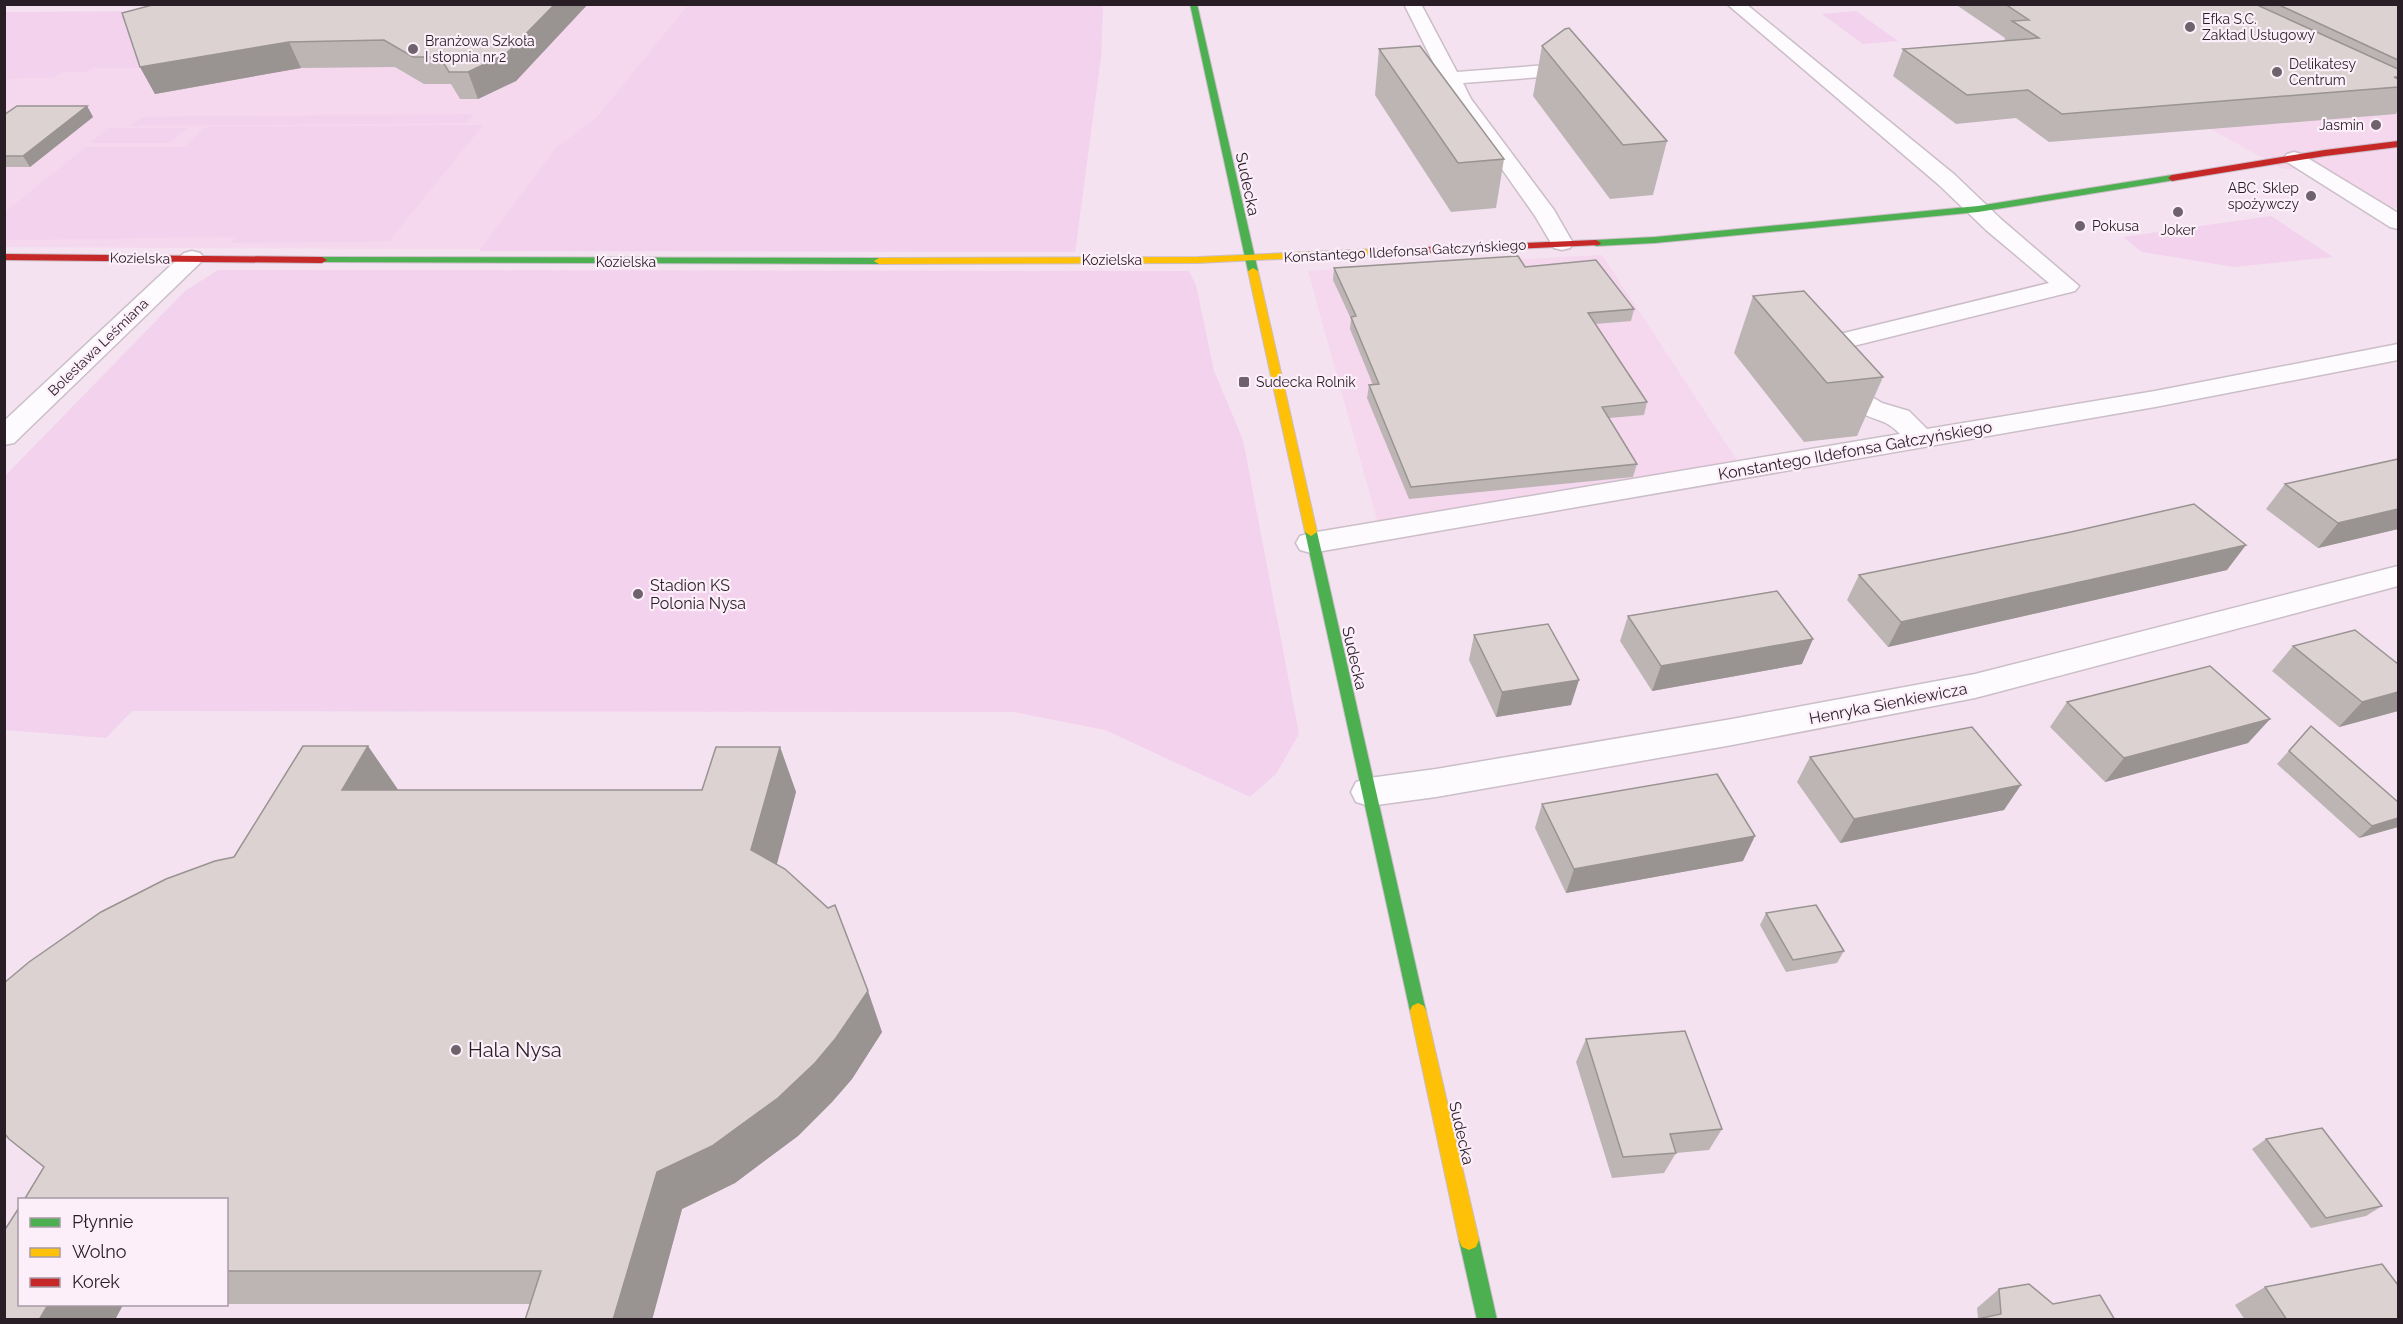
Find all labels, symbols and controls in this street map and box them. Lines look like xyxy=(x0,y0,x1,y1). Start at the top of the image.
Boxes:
place label: Efka S.C. Zakład Usługowy xyxy=(2202,11,2316,43)
marker: Efka S.C. Zakład Usługowy xyxy=(2183,20,2197,34)
place label: Branżowa Szkoła I stopnia nr 2 xyxy=(425,33,535,65)
marker: Branżowa Szkoła I stopnia nr 2 xyxy=(406,42,420,56)
place label: Delikatesy Centrum xyxy=(2289,56,2356,88)
marker: Delikatesy Centrum xyxy=(2270,65,2284,79)
place label: Jasmin xyxy=(2319,117,2364,133)
marker: Jasmin xyxy=(2369,118,2383,132)
street label: Sudecka xyxy=(1232,151,1264,218)
place label: ABC. Sklep spożywczy xyxy=(2228,180,2299,212)
marker: ABC. Sklep spożywczy xyxy=(2304,189,2318,203)
marker: Joker xyxy=(2171,205,2185,219)
place label: Pokusa xyxy=(2092,218,2139,234)
marker: Pokusa xyxy=(2073,219,2087,233)
place label: Joker xyxy=(2160,222,2196,238)
street label: Konstantego Ildefonsa Gałczyńskiego xyxy=(1283,237,1527,265)
street label: Kozielska xyxy=(110,249,170,267)
street label: Kozielska xyxy=(1082,252,1142,268)
street label: Kozielska xyxy=(596,254,656,270)
street label: Bolesława Leśmiana xyxy=(45,295,151,399)
place label: Sudecka Rolnik xyxy=(1256,374,1356,390)
marker: Sudecka Rolnik xyxy=(1237,375,1251,389)
street label: Konstantego Ildefonsa Gałczyńskiego xyxy=(1717,417,1994,484)
place label: Stadion KS Polonia Nysa xyxy=(650,576,746,613)
marker: Stadion KS Polonia Nysa xyxy=(631,587,645,601)
street label: Sudecka xyxy=(1338,625,1371,692)
street label: Henryka Sienkiewicza xyxy=(1807,679,1969,728)
place label: Hala Nysa xyxy=(468,1038,562,1062)
marker: Hala Nysa xyxy=(449,1043,463,1057)
street label: Sudecka xyxy=(1445,1100,1478,1167)
legend xyxy=(18,1198,228,1306)
text: Płynnie xyxy=(72,1211,134,1232)
text: Wolno xyxy=(72,1241,127,1262)
text: Korek xyxy=(72,1271,120,1292)

